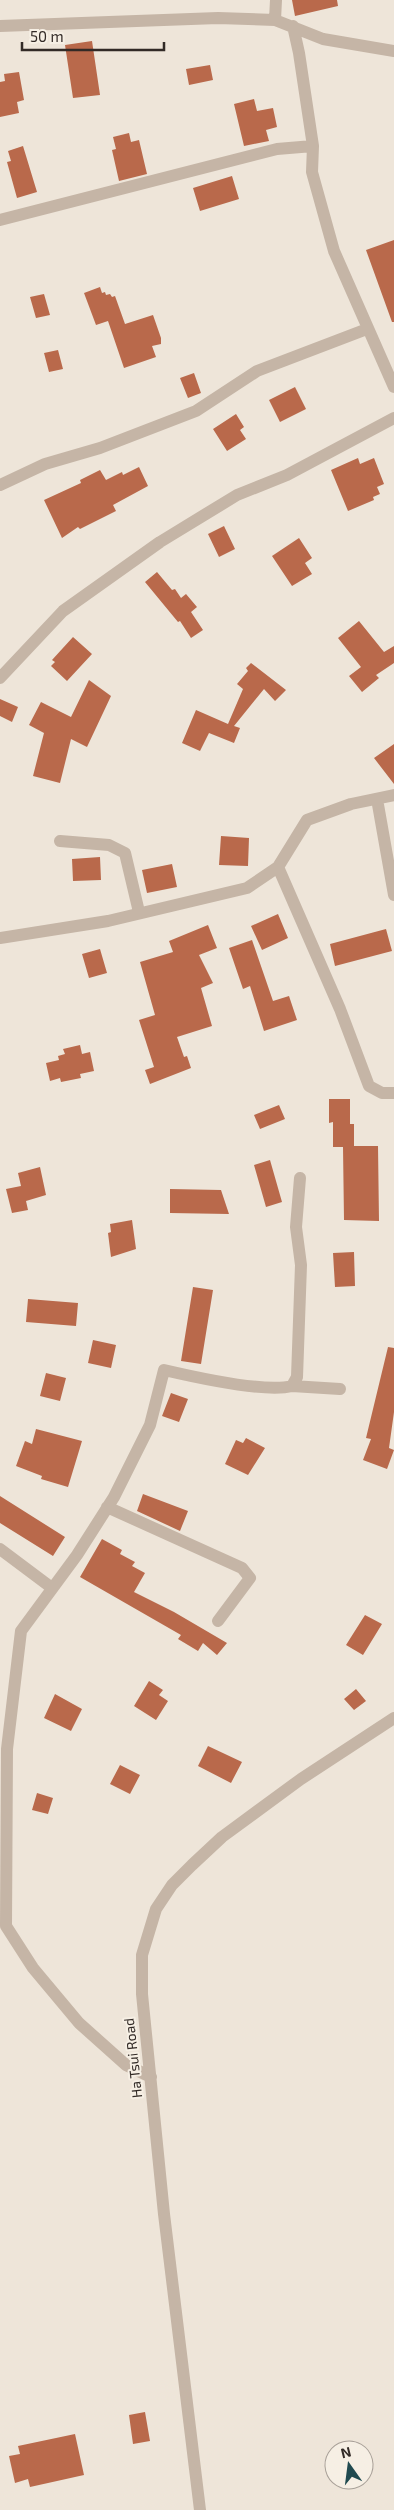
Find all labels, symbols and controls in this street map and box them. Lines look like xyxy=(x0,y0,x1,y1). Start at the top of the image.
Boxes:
scale bar xyxy=(22,20,165,52)
text: 50 m xyxy=(30,27,64,45)
street label: Ha Tsui Road xyxy=(120,2017,145,2099)
north arrow xyxy=(324,2440,374,2490)
text: N xyxy=(339,2442,353,2461)

